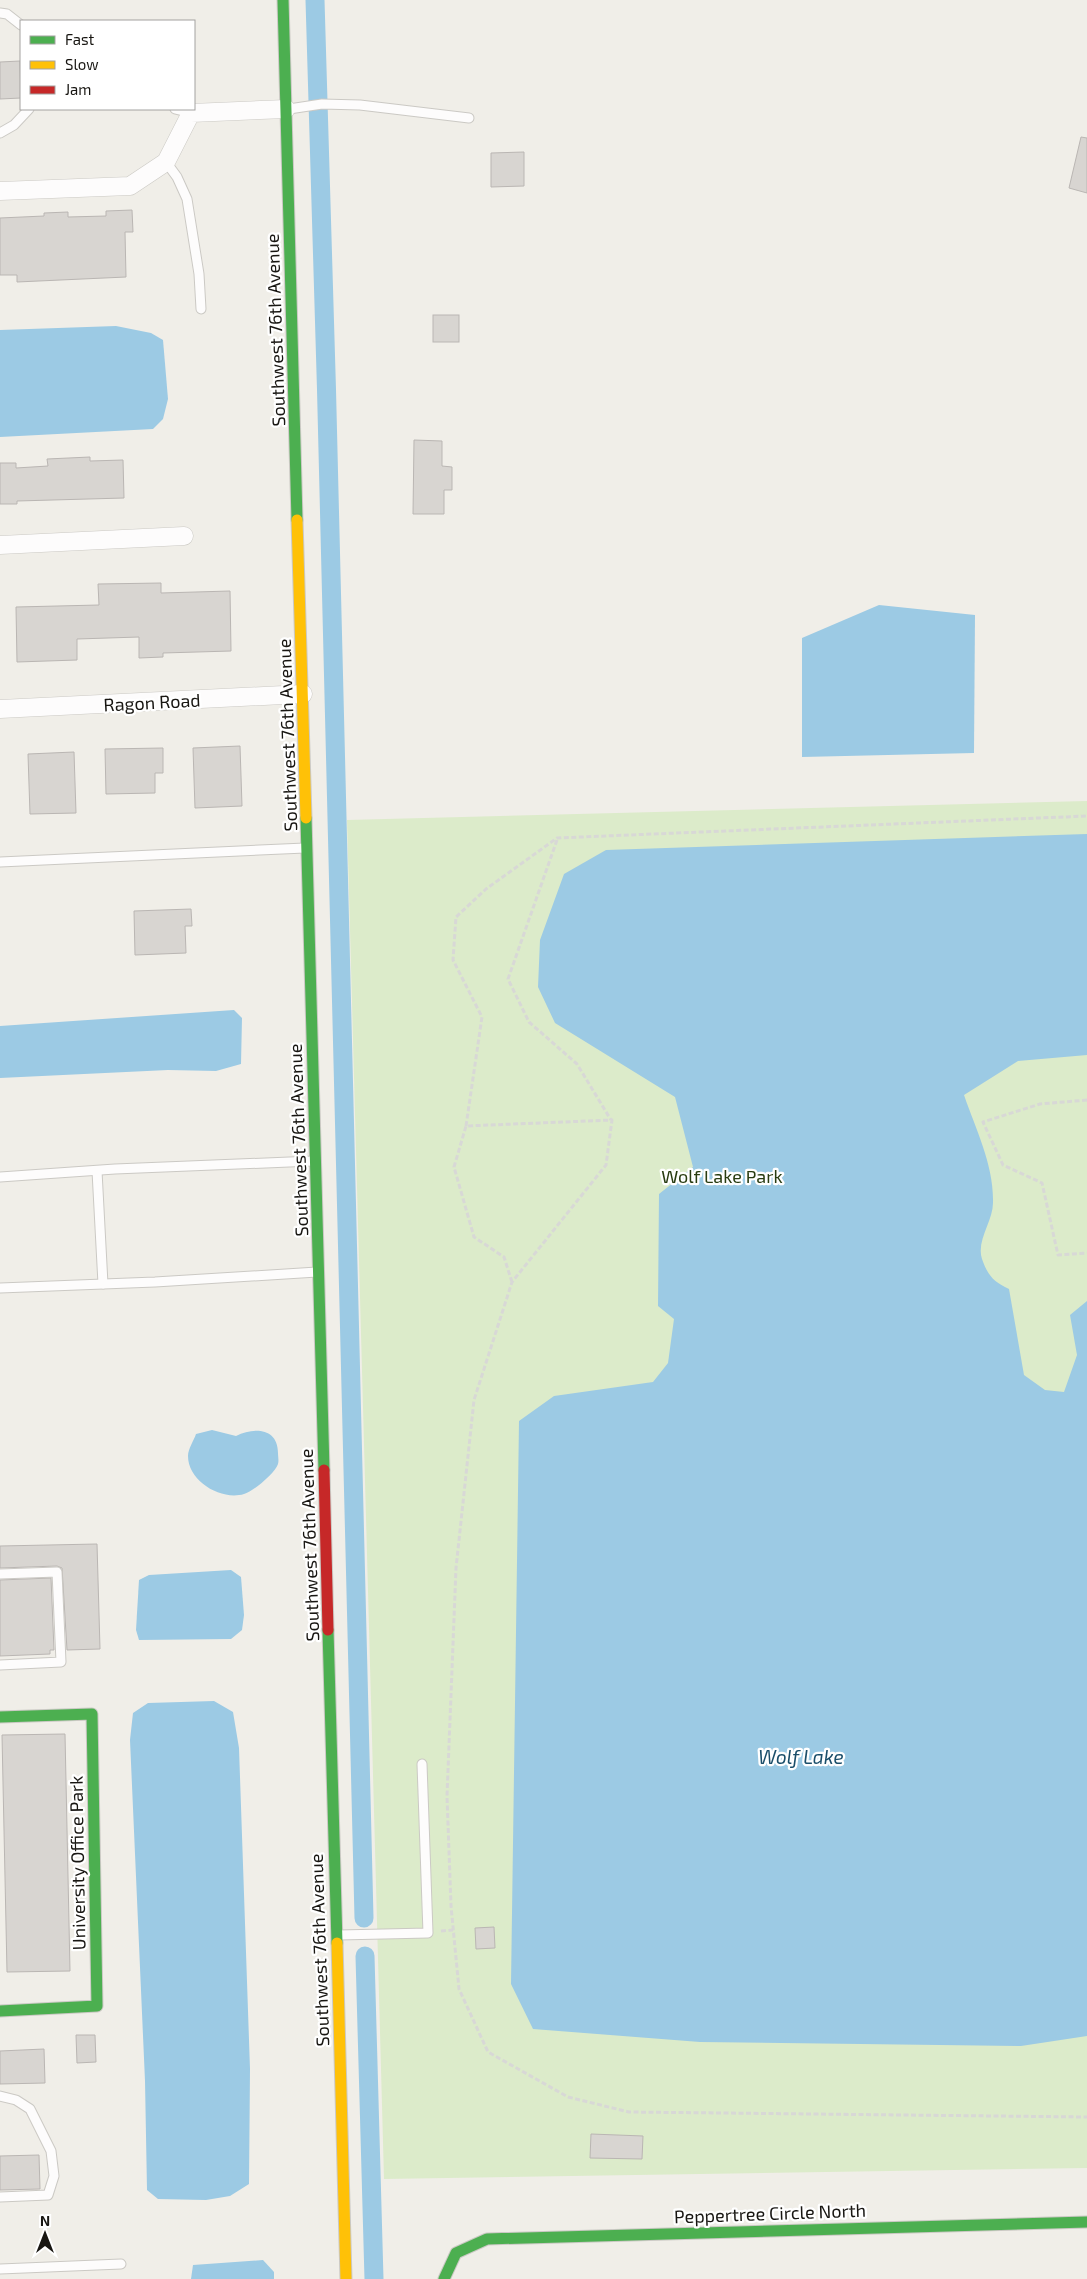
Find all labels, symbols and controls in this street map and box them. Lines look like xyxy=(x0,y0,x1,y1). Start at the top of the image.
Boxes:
legend xyxy=(20,20,195,110)
text: Fast xyxy=(65,30,95,48)
text: Slow xyxy=(65,55,99,73)
text: Jam xyxy=(65,80,91,98)
street label: Southwest 76th Avenue xyxy=(261,233,289,427)
street label: Southwest 76th Avenue xyxy=(273,638,301,832)
street label: Ragon Road xyxy=(103,688,201,716)
street label: Southwest 76th Avenue xyxy=(284,1043,312,1237)
park label: Wolf Lake Park xyxy=(661,1165,783,1187)
street label: Southwest 76th Avenue xyxy=(295,1448,323,1642)
water label: Wolf Lake xyxy=(758,1745,844,1768)
street label: University Office Park xyxy=(64,1775,90,1951)
street label: Southwest 76th Avenue xyxy=(305,1853,333,2047)
street label: Peppertree Circle North xyxy=(674,2199,866,2227)
north arrow xyxy=(20,2209,70,2259)
text: N xyxy=(40,2212,50,2229)

